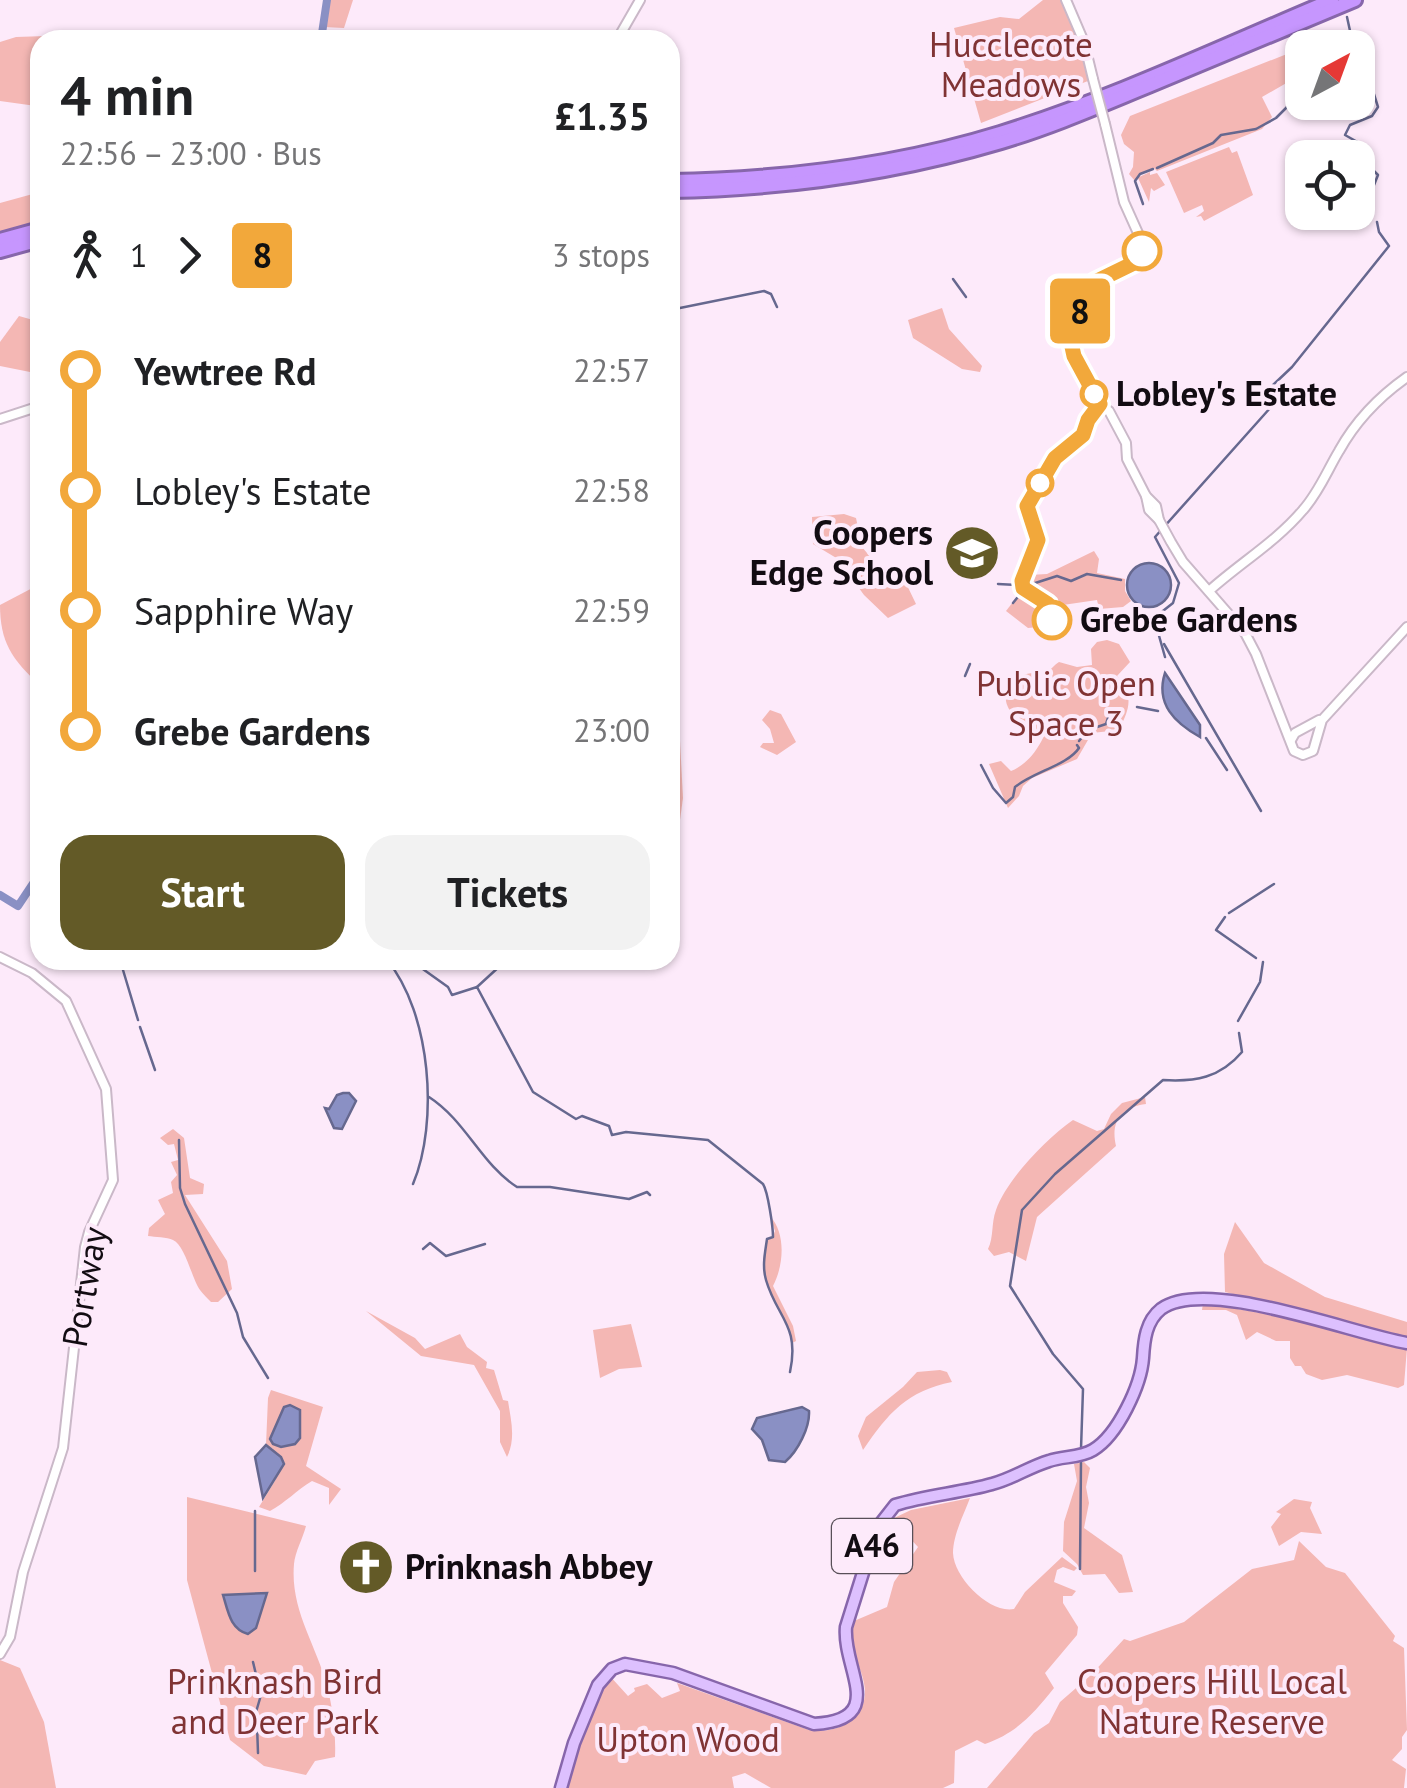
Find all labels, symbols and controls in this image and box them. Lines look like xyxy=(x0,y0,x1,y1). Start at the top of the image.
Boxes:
park label: Hucclecote Meadows xyxy=(929,21,1093,107)
north arrow xyxy=(1285,30,1375,120)
map controls xyxy=(1285,30,1375,230)
text: 4 min xyxy=(60,59,194,130)
text: £1.35 xyxy=(554,91,650,140)
text: 22:56 – 23:00 · Bus xyxy=(60,132,322,174)
button: locate xyxy=(1285,140,1375,230)
icon: walk xyxy=(60,228,115,283)
icon: forward xyxy=(162,228,217,283)
text: 8 xyxy=(252,232,272,278)
unlabelled marker xyxy=(1123,232,1161,270)
text: 1 xyxy=(130,234,147,276)
text: 3 stops xyxy=(552,234,650,276)
line badge: 8 xyxy=(1048,278,1112,344)
text: 8 xyxy=(1070,288,1090,334)
text: Yewtree Rd xyxy=(134,346,317,395)
text: 22:57 xyxy=(573,349,650,391)
place label: Lobley's Estate xyxy=(1116,370,1337,416)
marker: Lobley's Estate xyxy=(1081,381,1107,407)
text: Lobley's Estate xyxy=(134,466,372,515)
text: 22:58 xyxy=(573,469,650,511)
unlabelled marker xyxy=(1027,470,1053,496)
place label: Coopers Edge School xyxy=(750,509,934,595)
school or university icon: Coopers Edge School xyxy=(942,523,1002,583)
text: Sapphire Way xyxy=(134,586,353,635)
text: 22:59 xyxy=(573,589,650,631)
place label: Grebe Gardens xyxy=(1080,596,1298,642)
marker: Grebe Gardens xyxy=(1033,601,1071,639)
park label: Public Open Space 3 xyxy=(976,660,1156,746)
text: Grebe Gardens xyxy=(134,706,370,755)
text: 23:00 xyxy=(573,709,650,751)
button: Start xyxy=(60,835,345,950)
button: Tickets xyxy=(365,835,650,950)
street label: Portway xyxy=(51,1223,117,1351)
road number: A46 xyxy=(832,1519,912,1573)
church icon: Prinknash Abbey xyxy=(336,1537,396,1597)
place label: Prinknash Abbey xyxy=(405,1543,654,1589)
park label: Prinknash Bird and Deer Park xyxy=(167,1658,383,1744)
park label: Coopers Hill Local Nature Reserve xyxy=(1077,1658,1347,1744)
park label: Upton Wood xyxy=(596,1716,780,1762)

